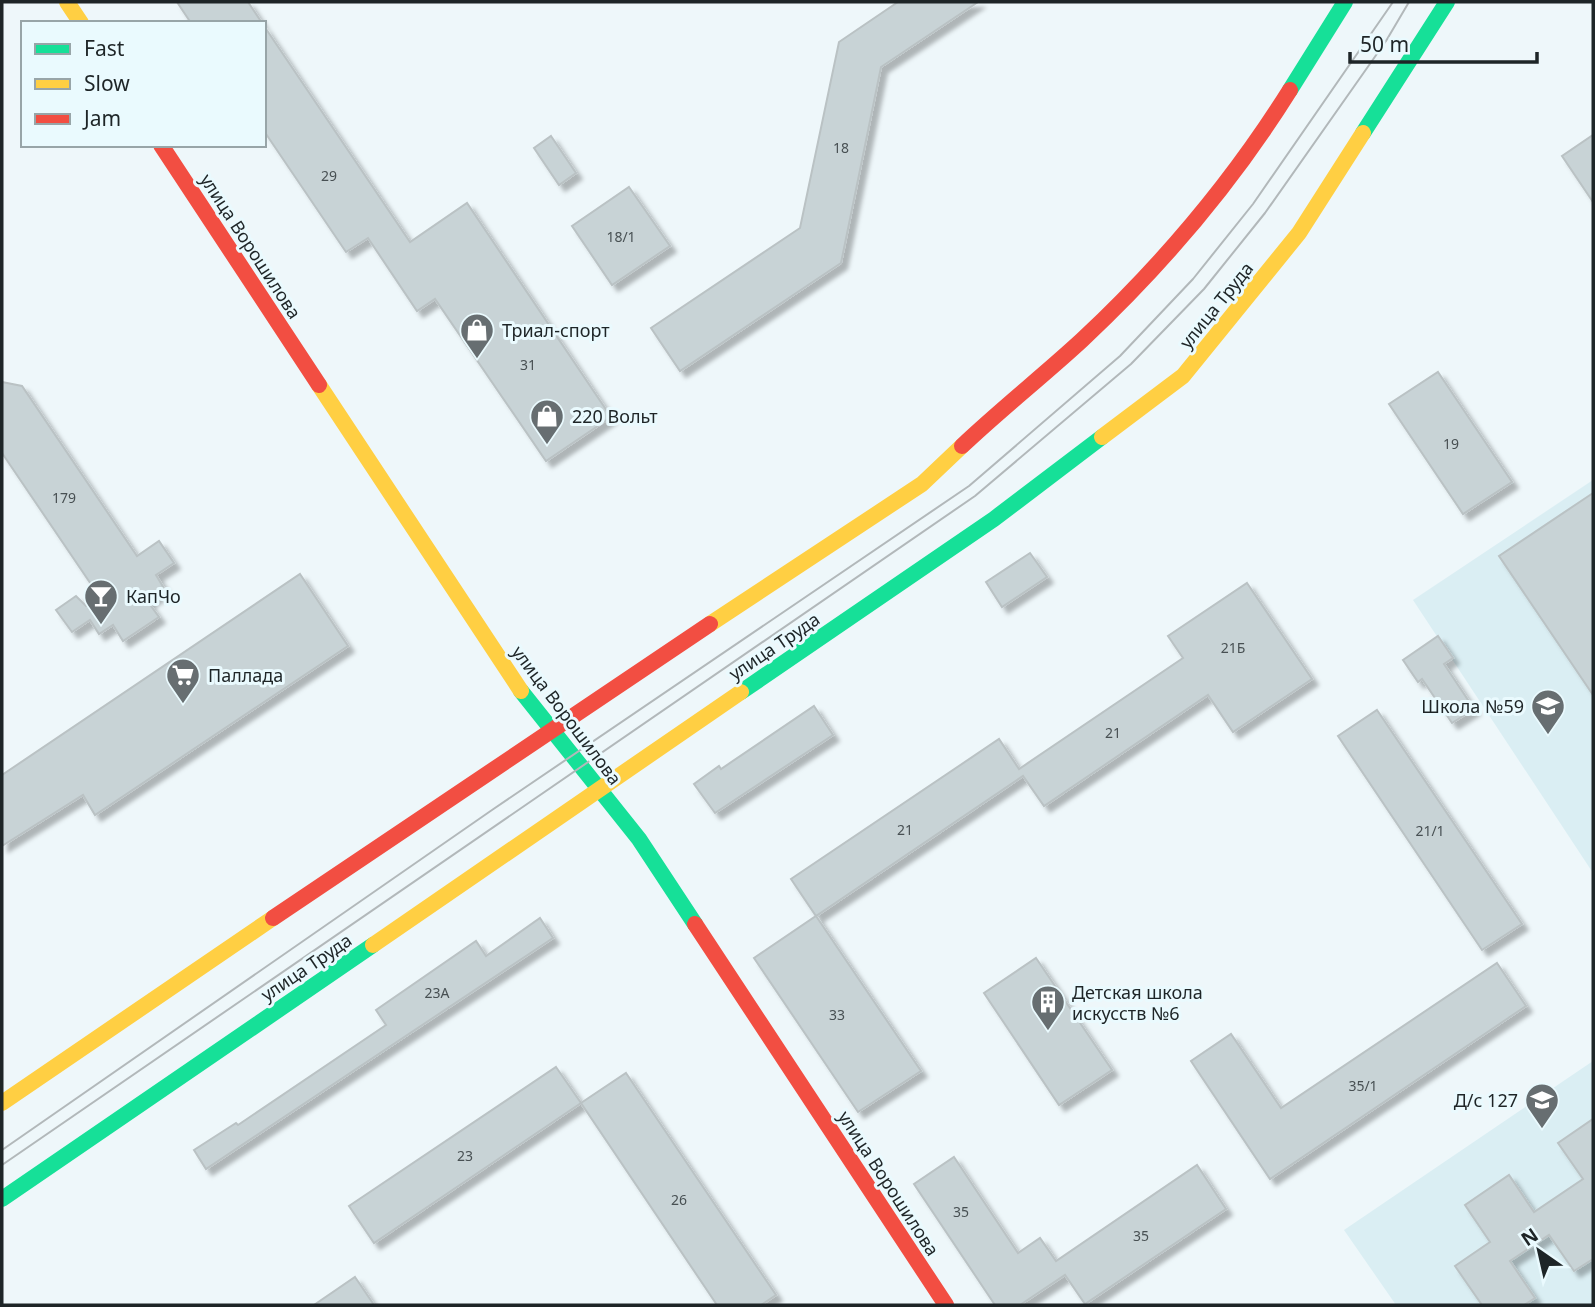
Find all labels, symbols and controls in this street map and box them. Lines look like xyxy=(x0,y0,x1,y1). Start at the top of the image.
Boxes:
legend xyxy=(21,21,266,147)
scale bar xyxy=(1350,21,1537,65)
text: 50 m xyxy=(1360,30,1409,58)
text: Fast xyxy=(84,34,125,62)
text: Slow xyxy=(84,69,130,97)
text: Jam xyxy=(82,104,121,132)
house number: 18 xyxy=(833,138,849,157)
house number: 29 xyxy=(321,166,337,185)
street label: улица Ворошилова xyxy=(195,169,307,323)
house number: 18/1 xyxy=(606,227,636,246)
street label: улица Труда xyxy=(1174,257,1258,353)
shop icon: Триал-спорт xyxy=(458,311,496,360)
place label: Триал-спорт xyxy=(502,318,610,342)
house number: 31 xyxy=(520,355,536,374)
shop icon: 220 Вольт xyxy=(528,397,566,446)
place label: 220 Вольт xyxy=(572,404,658,428)
house number: 19 xyxy=(1443,434,1459,453)
house number: 179 xyxy=(52,488,76,507)
bar icon: КапЧо xyxy=(82,577,120,626)
place label: КапЧо xyxy=(126,584,181,608)
street label: улица Труда xyxy=(724,607,824,685)
house number: 21Б xyxy=(1221,638,1245,657)
street label: улица Ворошилова xyxy=(507,641,627,789)
supermarket icon: Паллада xyxy=(164,656,202,705)
place label: Паллада xyxy=(208,663,283,687)
school or university icon: Школа №59 xyxy=(1529,687,1567,736)
place label: Школа №59 xyxy=(1421,694,1524,718)
house number: 21 xyxy=(1105,723,1121,742)
house number: 21 xyxy=(897,820,913,839)
house number: 21/1 xyxy=(1415,821,1445,840)
street label: улица Труда xyxy=(256,928,356,1006)
place label: Детская школа искусств №6 xyxy=(1072,980,1203,1025)
house number: 23А xyxy=(425,983,450,1002)
building icon: Детская школа искусств №6 xyxy=(1029,983,1067,1032)
house number: 33 xyxy=(829,1005,845,1024)
house number: 35/1 xyxy=(1348,1076,1378,1095)
school or university icon: Д/с 127 xyxy=(1523,1081,1561,1130)
place label: Д/с 127 xyxy=(1454,1088,1518,1112)
street label: улица Ворошилова xyxy=(833,1106,945,1260)
house number: 23 xyxy=(457,1146,473,1165)
house number: 26 xyxy=(671,1190,687,1209)
house number: 35 xyxy=(953,1202,969,1221)
north arrow xyxy=(1504,1216,1574,1286)
text: N xyxy=(1516,1222,1543,1252)
house number: 35 xyxy=(1133,1226,1149,1245)

